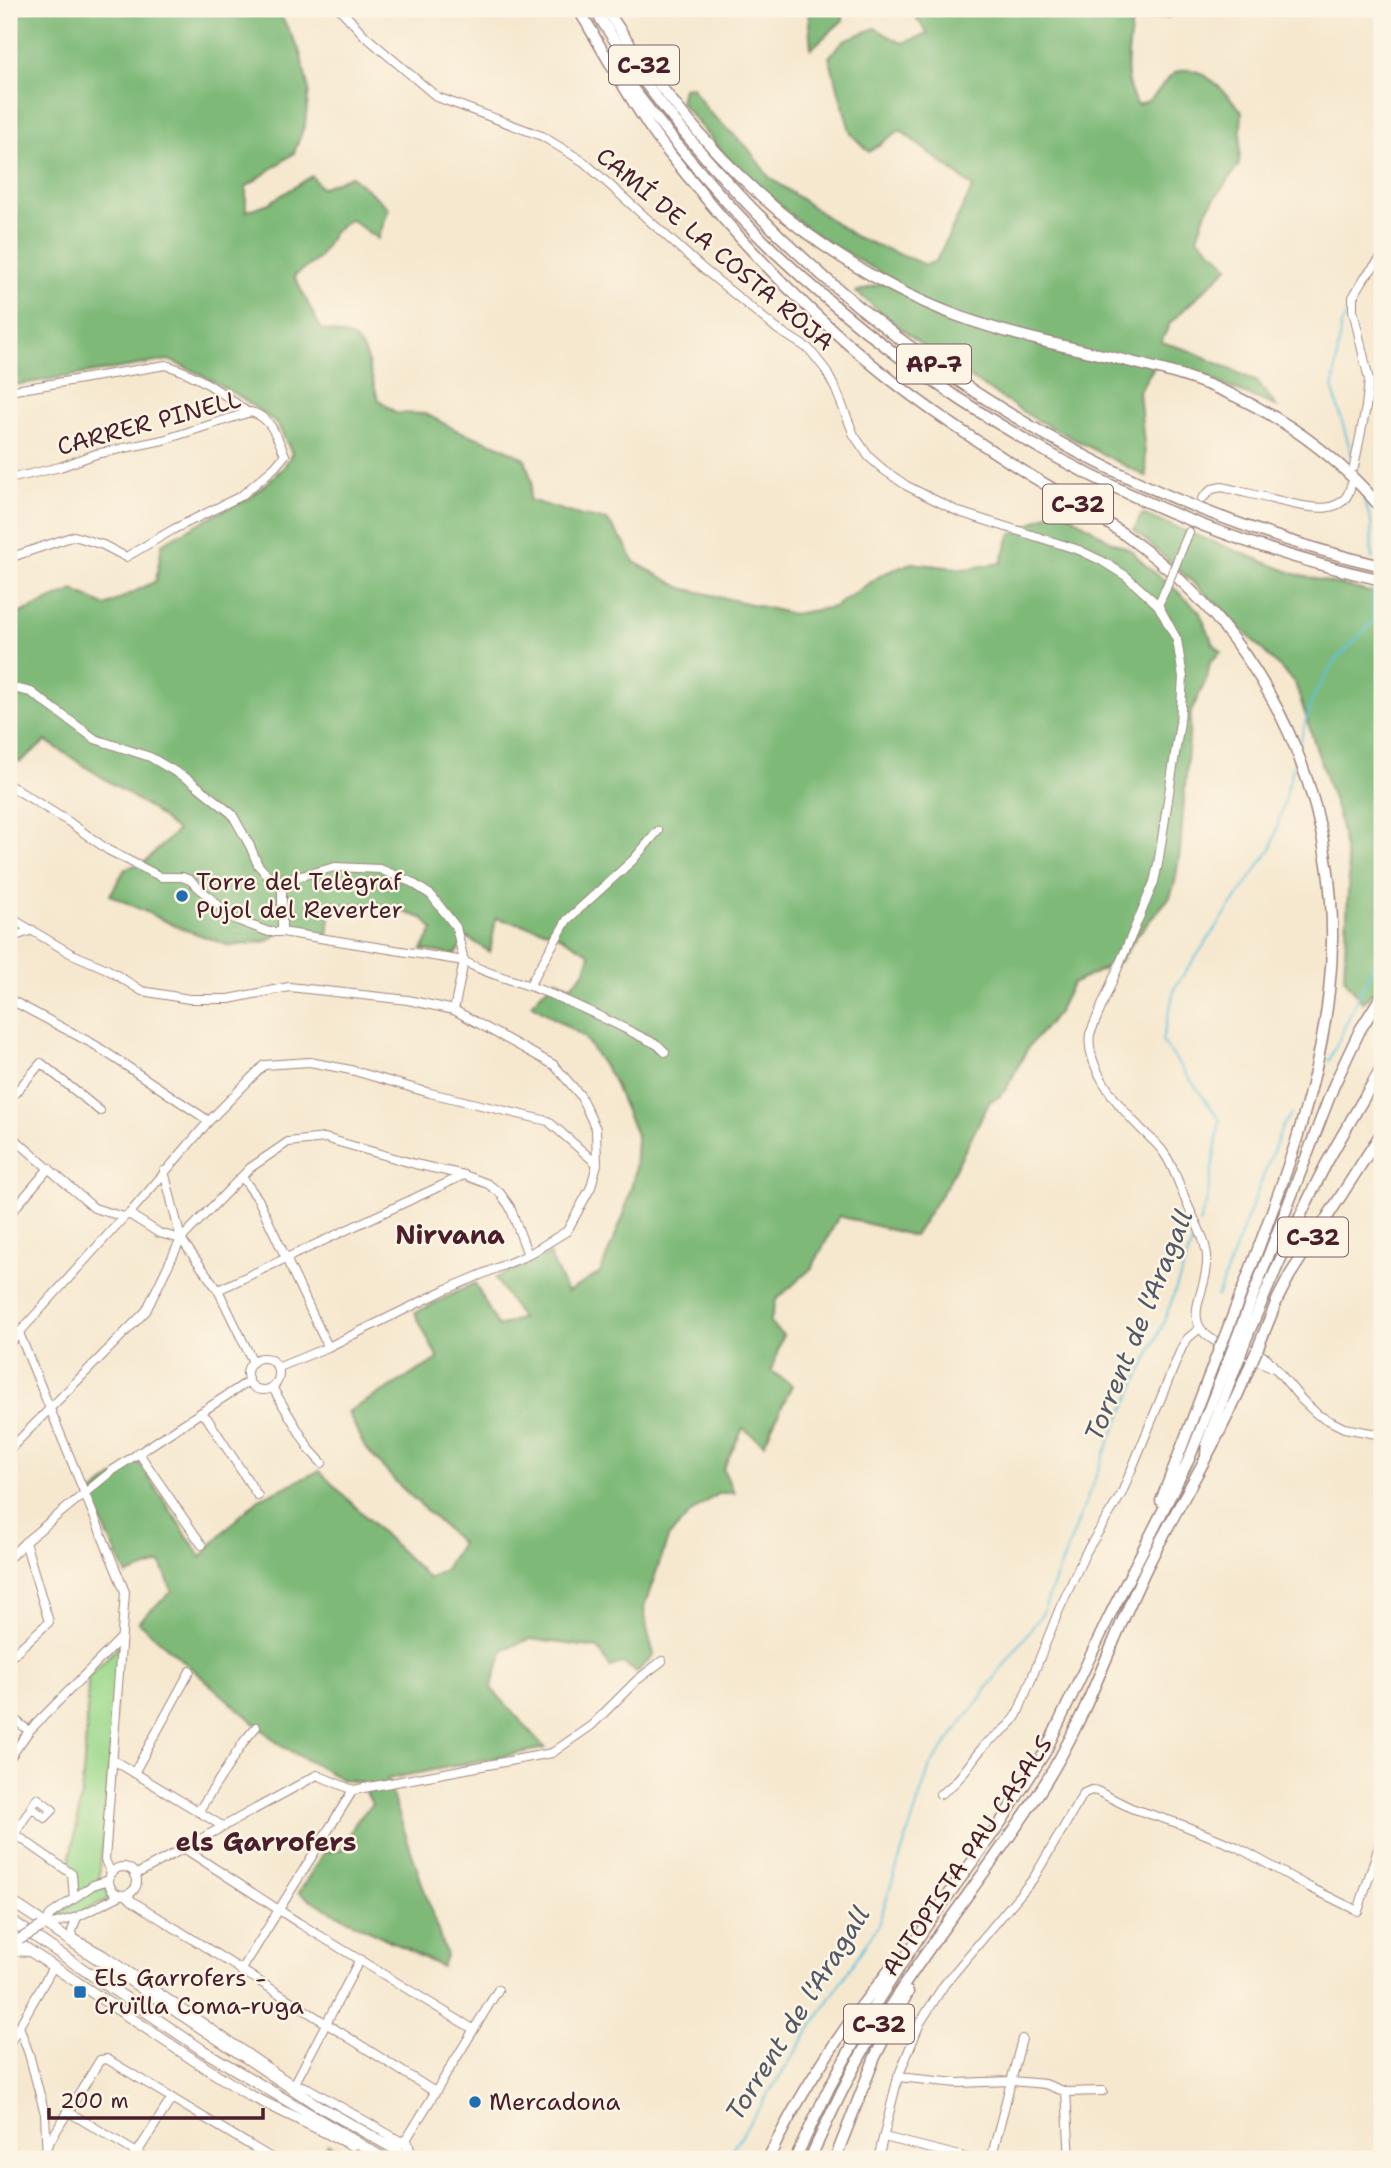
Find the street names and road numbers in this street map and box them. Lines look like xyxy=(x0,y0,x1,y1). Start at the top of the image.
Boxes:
road number: C-32 xyxy=(609,46,679,85)
street label: CAMÍ DE LA COSTA ROJA xyxy=(589,140,841,358)
road number: AP-7 xyxy=(897,344,971,384)
street label: CARRER PINELL xyxy=(54,383,244,463)
road number: C-32 xyxy=(1043,484,1113,524)
road number: C-32 xyxy=(1278,1218,1348,1256)
street label: AUTOPISTA PAU CASALS xyxy=(874,1729,1060,1983)
road number: C-32 xyxy=(844,2005,914,2044)

